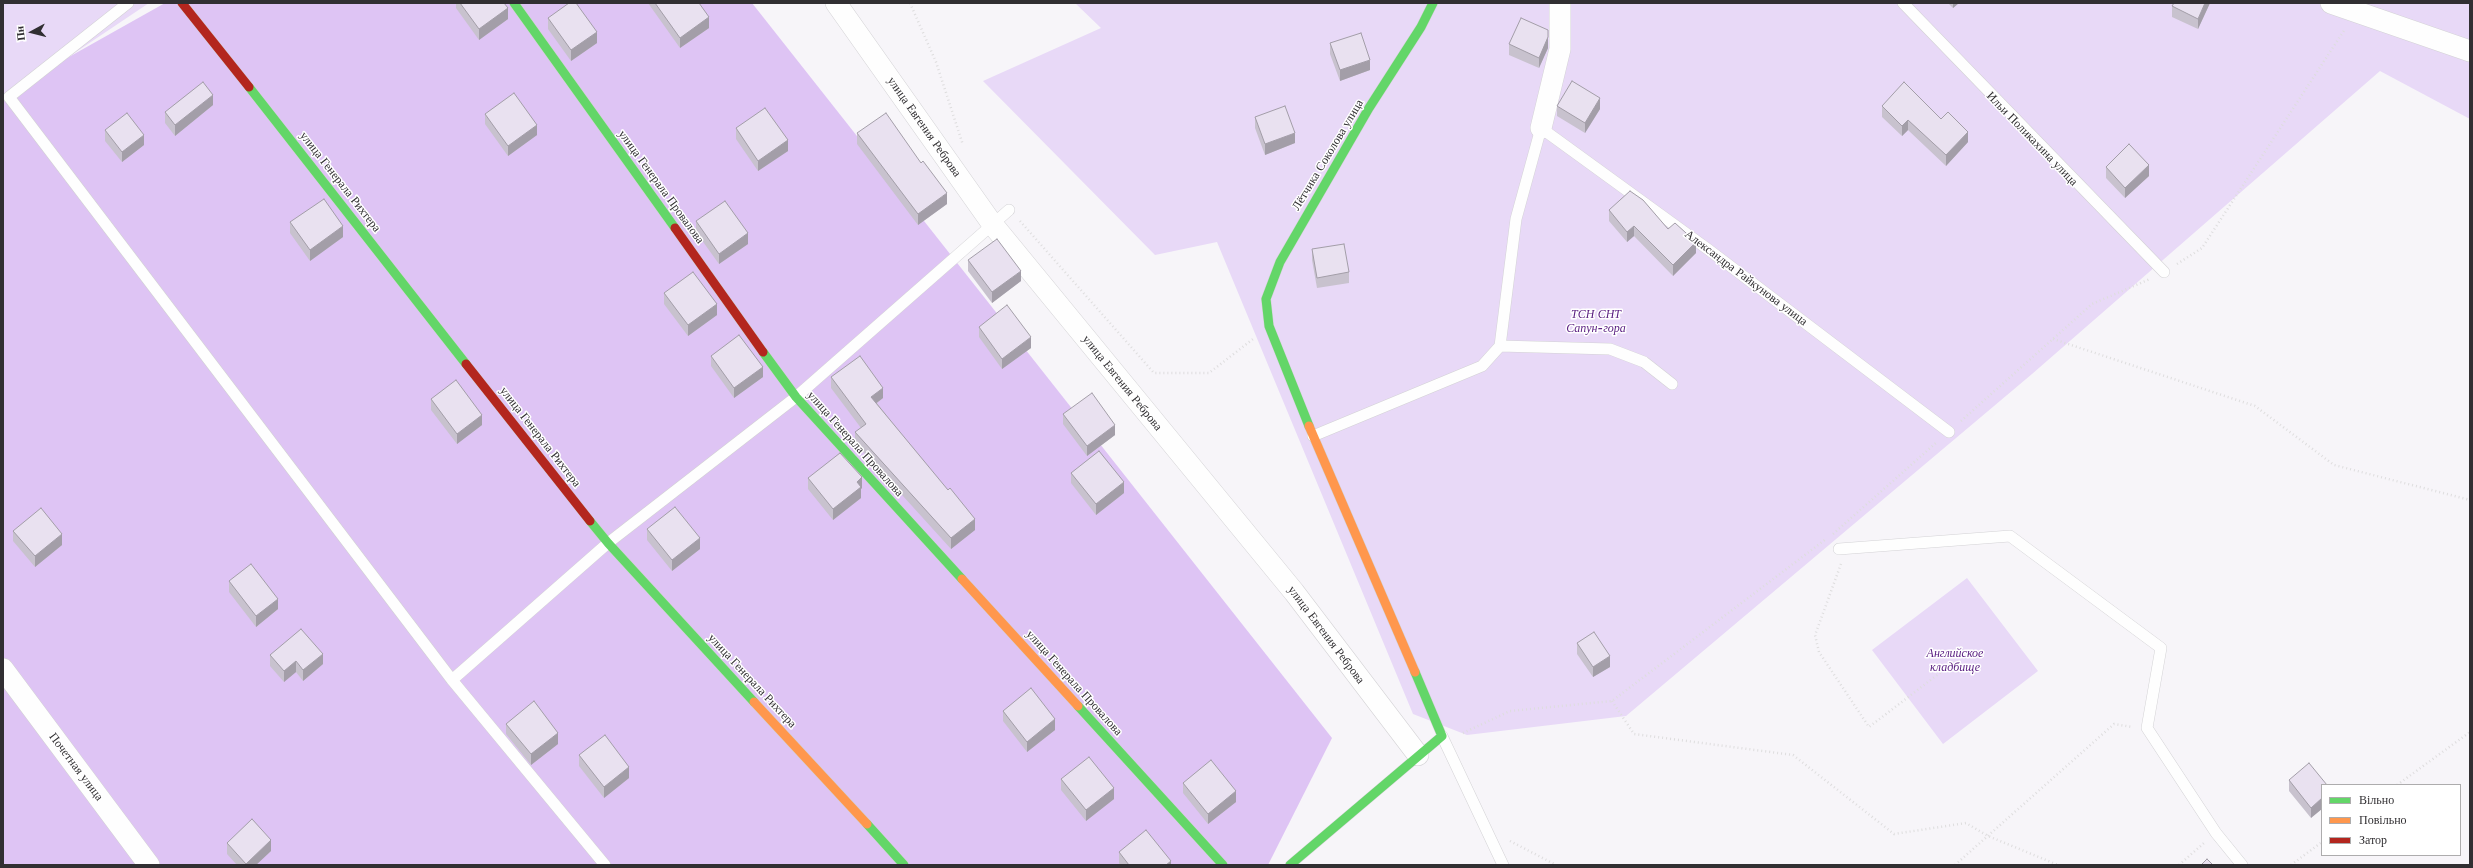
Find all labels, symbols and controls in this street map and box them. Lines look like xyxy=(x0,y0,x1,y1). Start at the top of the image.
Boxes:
north arrow xyxy=(12,12,52,52)
text: Пн xyxy=(12,25,28,42)
street label: улица Евгения Реброва xyxy=(884,74,964,180)
street label: Ильи Поликахина улица xyxy=(1983,89,2081,189)
street label: Лётчика Соколова улица xyxy=(1289,97,1367,213)
street label: улица Генерала Провалова xyxy=(615,127,707,247)
street label: улица Генерала Рихтера xyxy=(296,129,384,235)
street label: Александра Райкунова улица xyxy=(1682,227,1810,329)
park label: ТСН СНТ Сапун-гора xyxy=(1566,308,1626,336)
street label: улица Евгения Реброва xyxy=(1079,332,1165,434)
street label: улица Генерала Рихтера xyxy=(496,384,584,490)
street label: улица Генерала Провалова xyxy=(804,388,906,500)
street label: улица Евгения Реброва xyxy=(1285,583,1367,687)
street label: улица Генерала Провалова xyxy=(1023,627,1125,739)
street label: улица Генерала Рихтера xyxy=(705,631,799,731)
park label: Английское кладбище xyxy=(1927,647,1983,675)
street label: Почетная улица xyxy=(46,730,106,804)
legend xyxy=(2321,784,2461,856)
text: Вільно xyxy=(2359,792,2394,807)
text: Повільно xyxy=(2359,812,2407,827)
text: Затор xyxy=(2359,832,2387,847)

